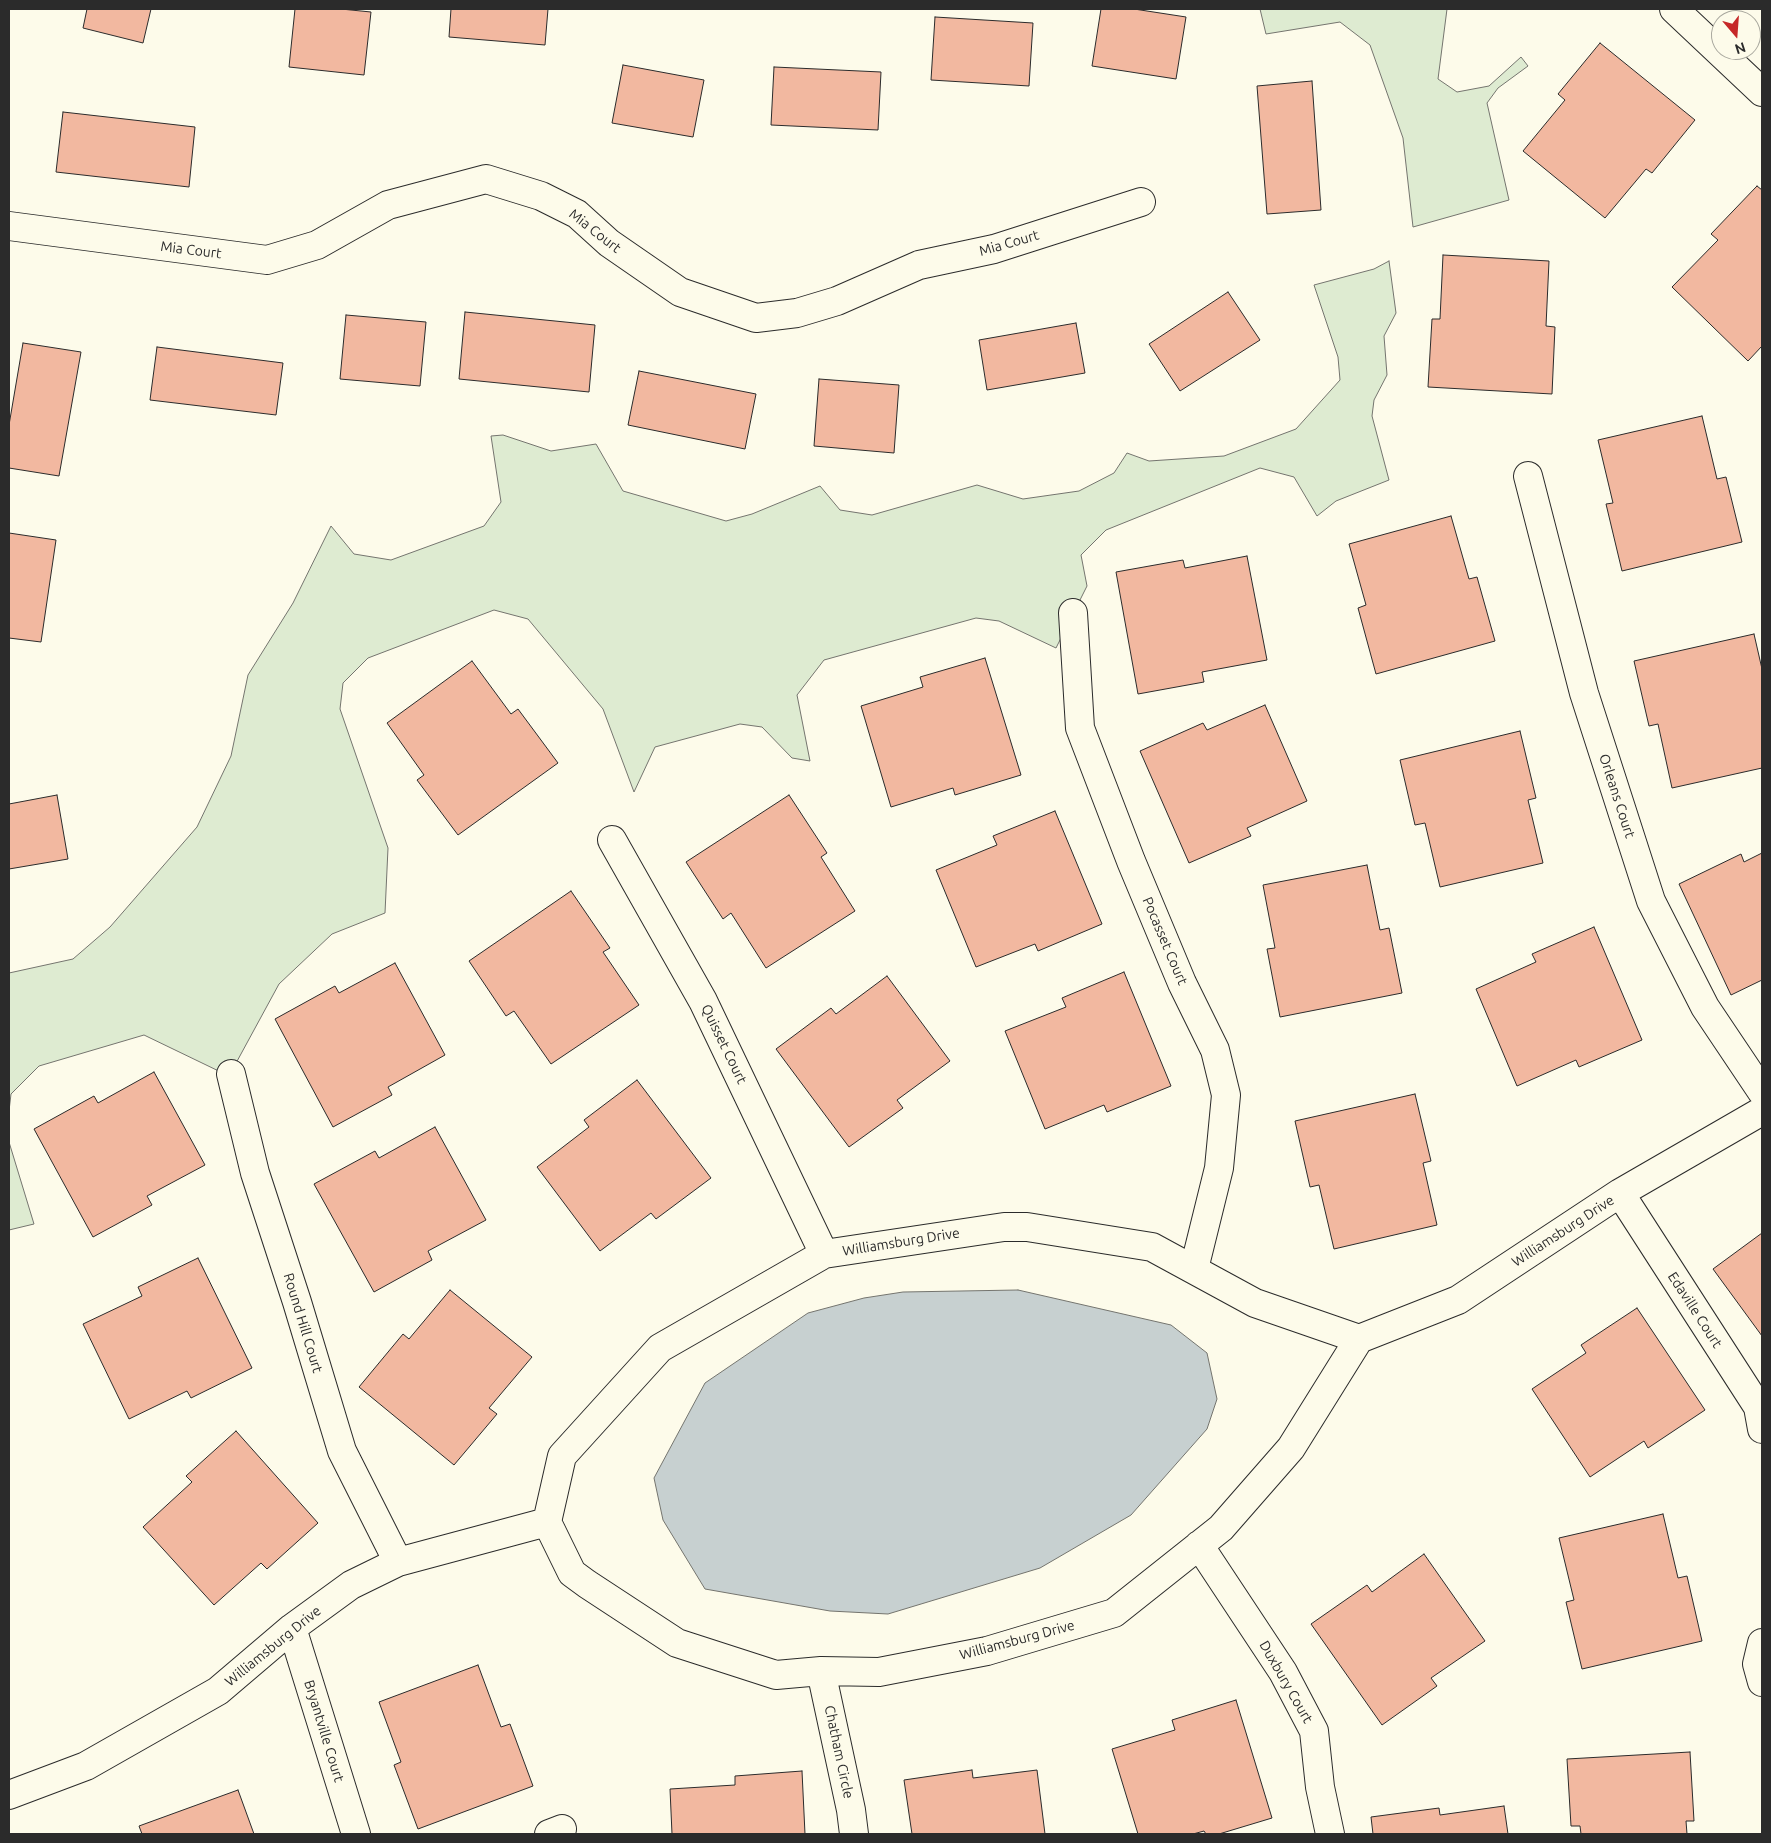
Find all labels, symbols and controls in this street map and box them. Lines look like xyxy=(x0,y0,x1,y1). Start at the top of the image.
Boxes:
north arrow xyxy=(1711,10,1761,60)
text: N xyxy=(1733,39,1748,58)
street label: Mia Court xyxy=(566,205,624,257)
street label: Mia Court xyxy=(977,226,1041,260)
street label: Mia Court xyxy=(159,238,223,262)
street label: Orleans Court xyxy=(1595,752,1639,840)
street label: Pocasset Court xyxy=(1139,894,1191,988)
street label: Quisset Court xyxy=(698,1001,750,1087)
street label: Williamsburg Drive xyxy=(1509,1192,1617,1270)
street label: Williamsburg Drive xyxy=(841,1224,961,1260)
street label: Edaville Court xyxy=(1664,1269,1726,1351)
street label: Round Hill Court xyxy=(280,1271,326,1375)
street label: Williamsburg Drive xyxy=(222,1602,324,1690)
street label: Williamsburg Drive xyxy=(958,1617,1076,1663)
street label: Duxbury Court xyxy=(1256,1638,1316,1726)
street label: Bryantville Court xyxy=(300,1678,348,1784)
street label: Chatham Circle xyxy=(821,1704,857,1800)

